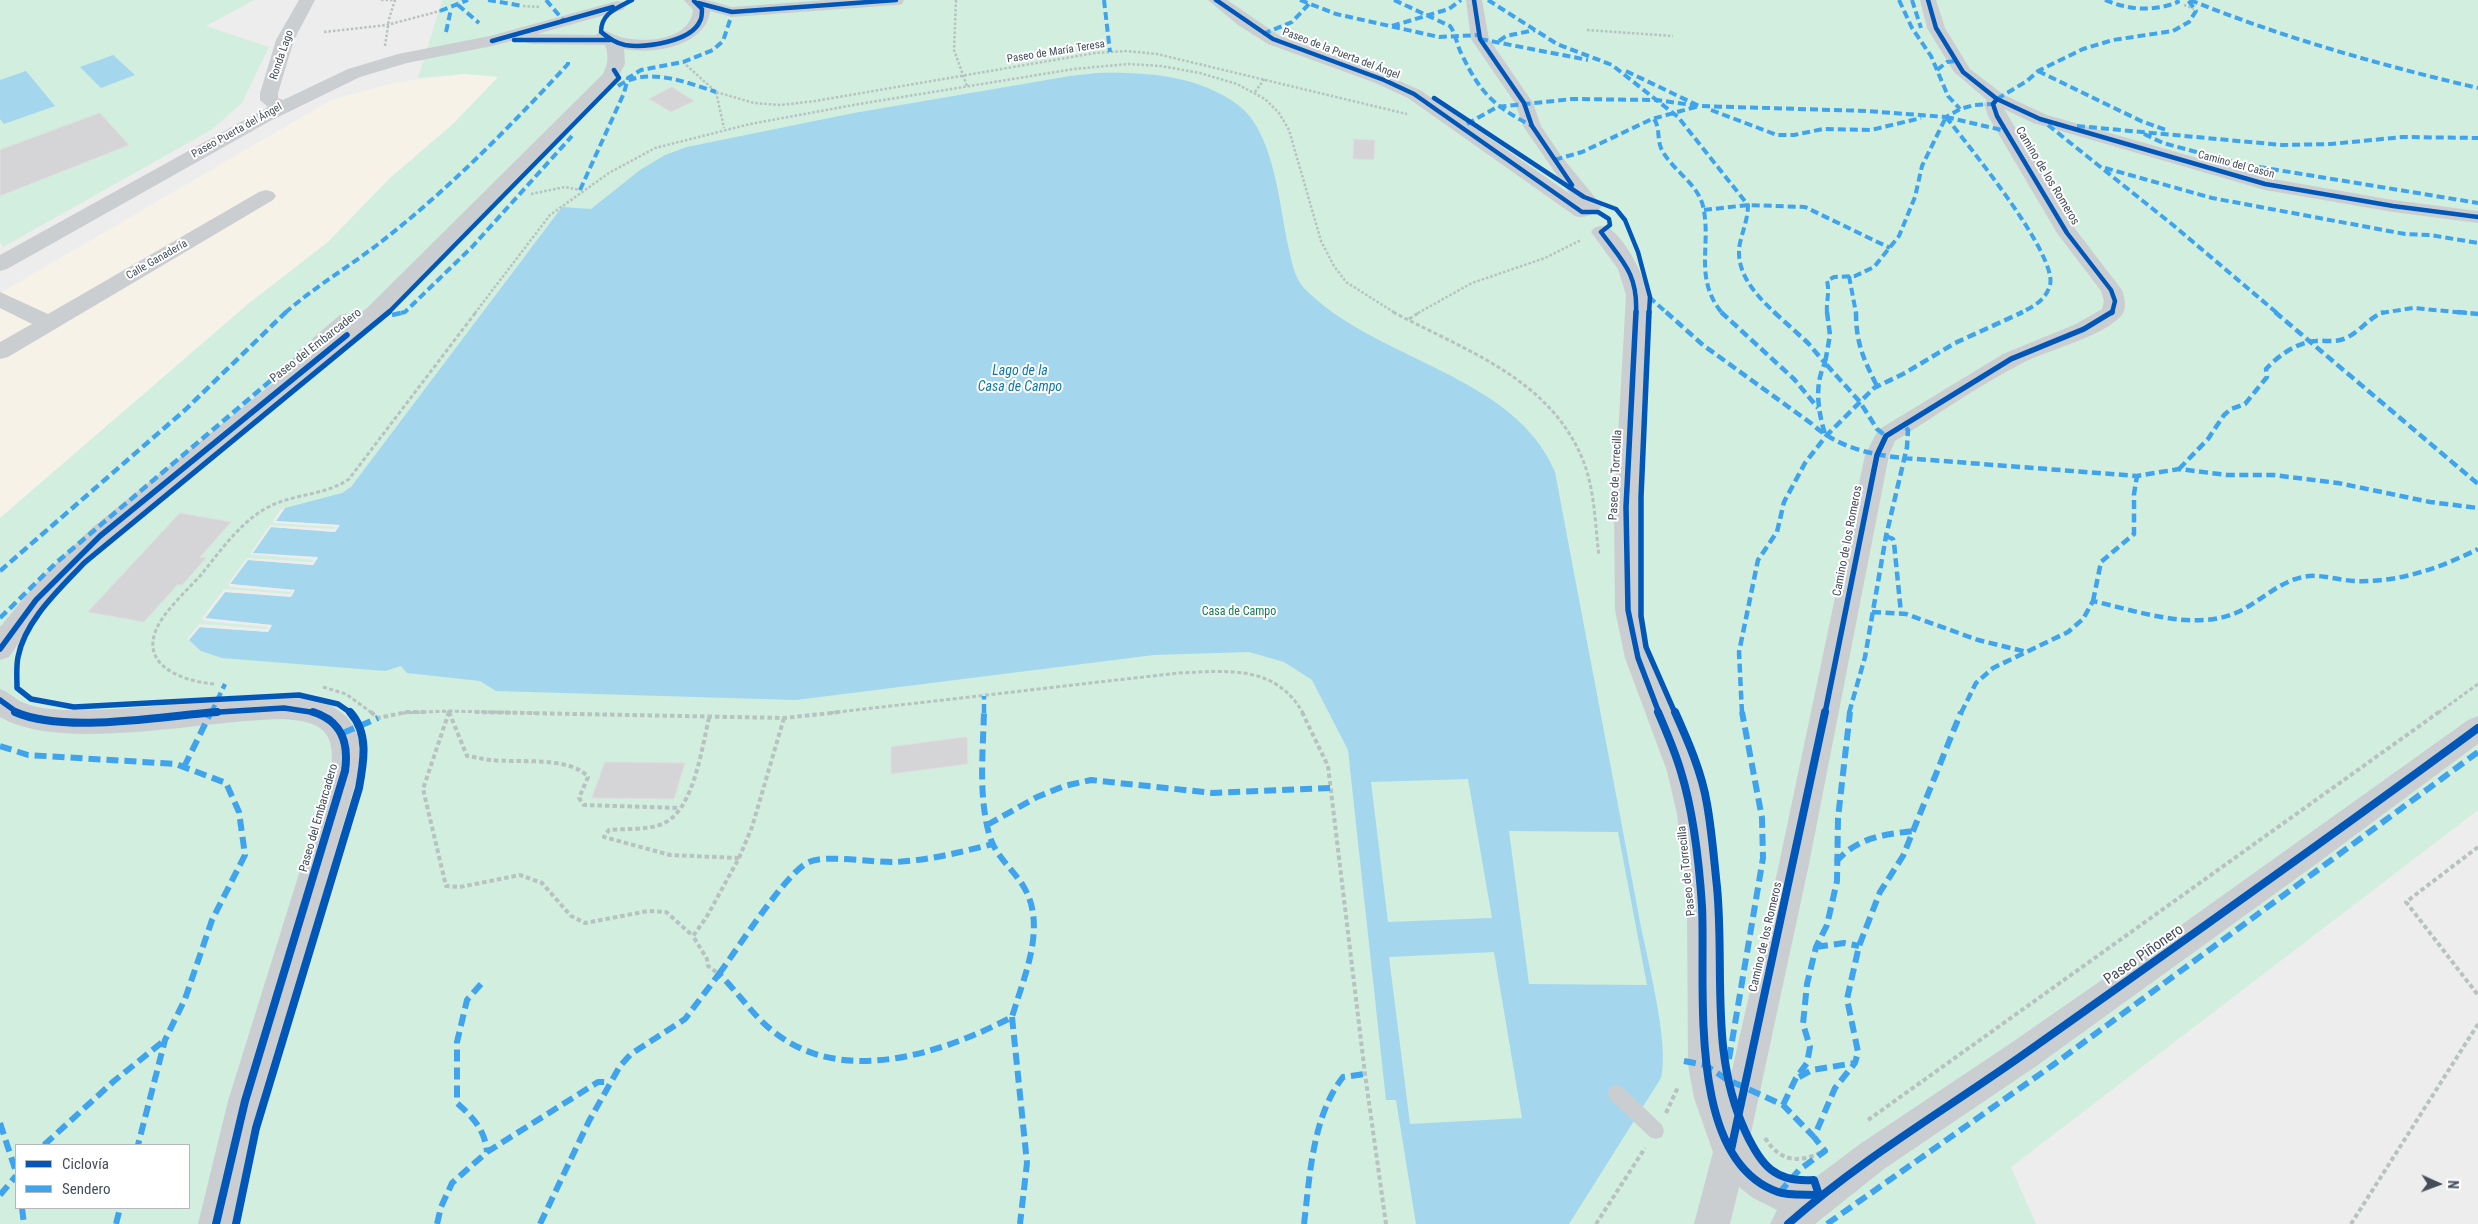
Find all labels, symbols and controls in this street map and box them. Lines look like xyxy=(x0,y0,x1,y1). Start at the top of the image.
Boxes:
street label: Paseo de la Puerta del Ángel xyxy=(1280,26,1402,82)
street label: Ronda Lago xyxy=(267,29,297,81)
street label: Paseo de María Teresa xyxy=(1006,38,1106,66)
street label: Paseo Puerta del Ángel xyxy=(190,101,284,161)
street label: Camino de los Romeros xyxy=(2012,124,2082,228)
street label: Camino del Casón xyxy=(2196,148,2276,182)
street label: Calle Ganadería xyxy=(124,237,190,283)
street label: Paseo del Embarcadero xyxy=(267,306,365,386)
water label: Lago de la Casa de Campo xyxy=(978,363,1062,396)
street label: Paseo de Torrecilla xyxy=(1606,429,1626,521)
street label: Camino de los Romeros xyxy=(1830,484,1866,598)
park label: Casa de Campo xyxy=(1202,605,1276,619)
street label: Paseo del Embarcadero xyxy=(297,762,341,874)
street label: Paseo de Torrecilla xyxy=(1675,825,1699,917)
street label: Camino de los Romeros xyxy=(1746,881,1786,993)
street label: Paseo Piñonero xyxy=(2101,921,2187,989)
legend xyxy=(15,1144,190,1209)
text: Ciclovía xyxy=(62,1155,109,1173)
north arrow xyxy=(2413,1159,2463,1209)
text: Sendero xyxy=(62,1180,111,1198)
text: N xyxy=(2445,1180,2461,1189)

